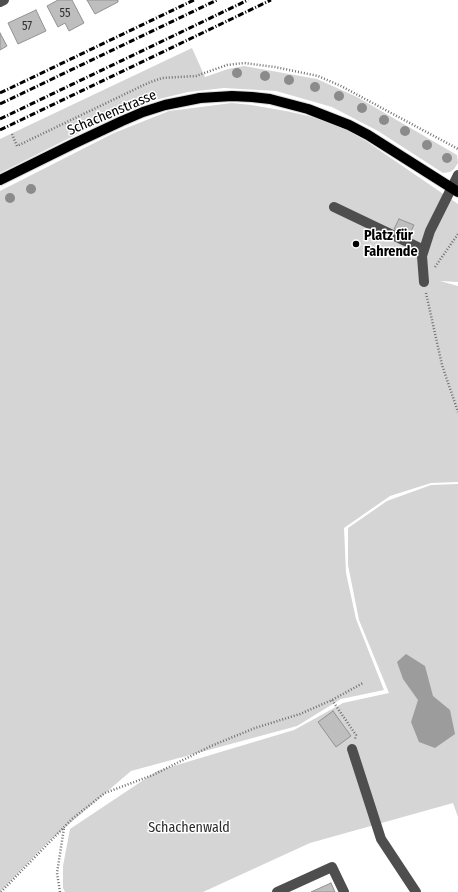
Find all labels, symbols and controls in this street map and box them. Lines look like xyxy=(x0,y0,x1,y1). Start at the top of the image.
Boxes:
house number: 55 xyxy=(60,7,70,21)
house number: 57 xyxy=(22,20,32,34)
street label: Schachenstrasse xyxy=(65,87,159,139)
place label: Platz für Fahrende xyxy=(364,228,418,260)
marker: Platz für Fahrende xyxy=(351,239,361,249)
park label: Schachenwald xyxy=(148,820,230,836)

